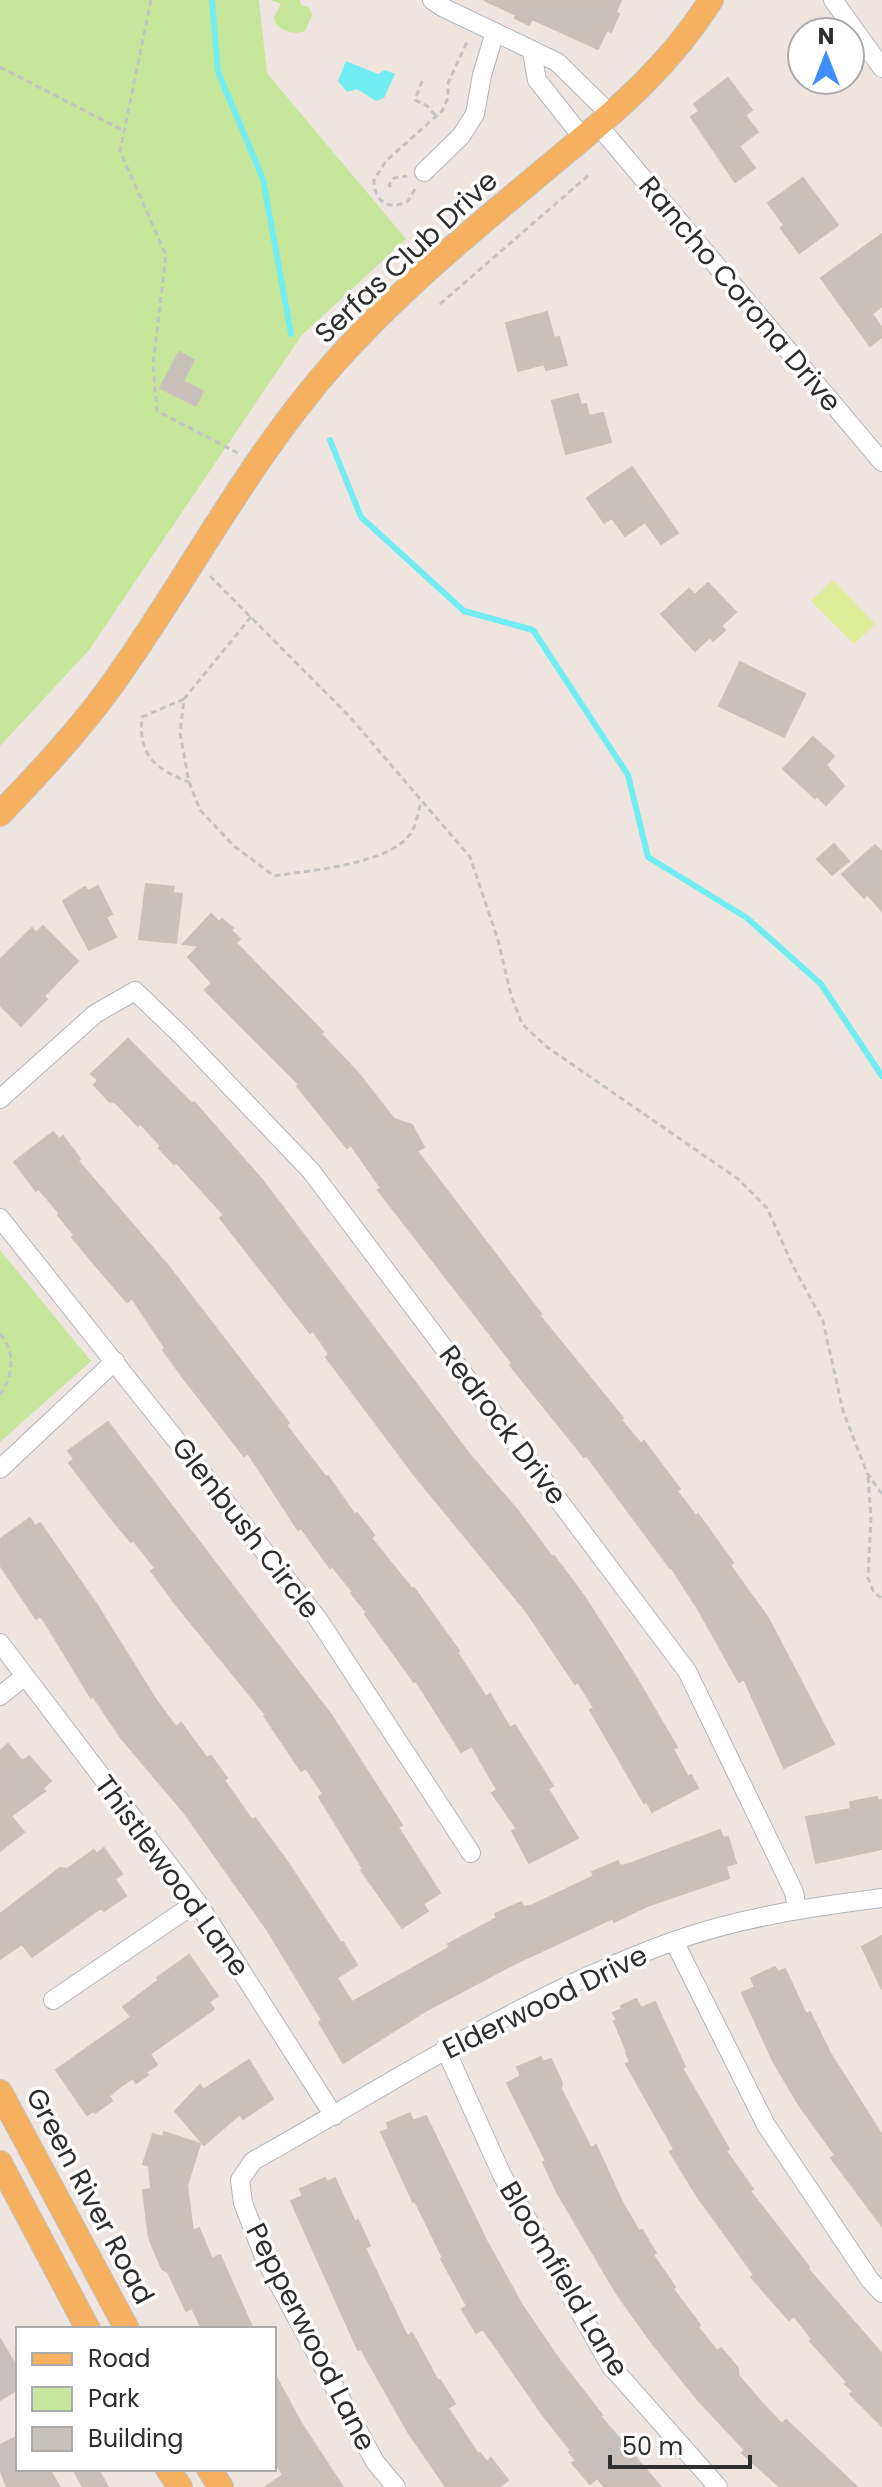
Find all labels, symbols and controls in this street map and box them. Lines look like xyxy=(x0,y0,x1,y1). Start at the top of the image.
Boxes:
north arrow xyxy=(786,16,866,96)
text: N xyxy=(818,21,834,52)
street label: Serfas Club Drive xyxy=(306,162,506,352)
street label: Rancho Corona Drive xyxy=(630,168,850,420)
street label: Redrock Drive xyxy=(430,1337,576,1513)
street label: Glenbush Circle xyxy=(163,1429,329,1627)
street label: Thistlewood Lane xyxy=(86,1767,258,1985)
street label: Elderwood Drive xyxy=(436,1936,654,2068)
street label: Green River Road xyxy=(16,2081,164,2311)
street label: Bloomfield Lane xyxy=(490,2174,638,2384)
street label: Pepperwood Lane xyxy=(237,2216,385,2458)
legend xyxy=(16,2327,276,2471)
text: Road xyxy=(88,2342,150,2375)
text: Park xyxy=(88,2382,140,2415)
scale bar xyxy=(610,2419,750,2469)
text: Building xyxy=(88,2422,184,2455)
text: 50 m xyxy=(622,2430,683,2463)

